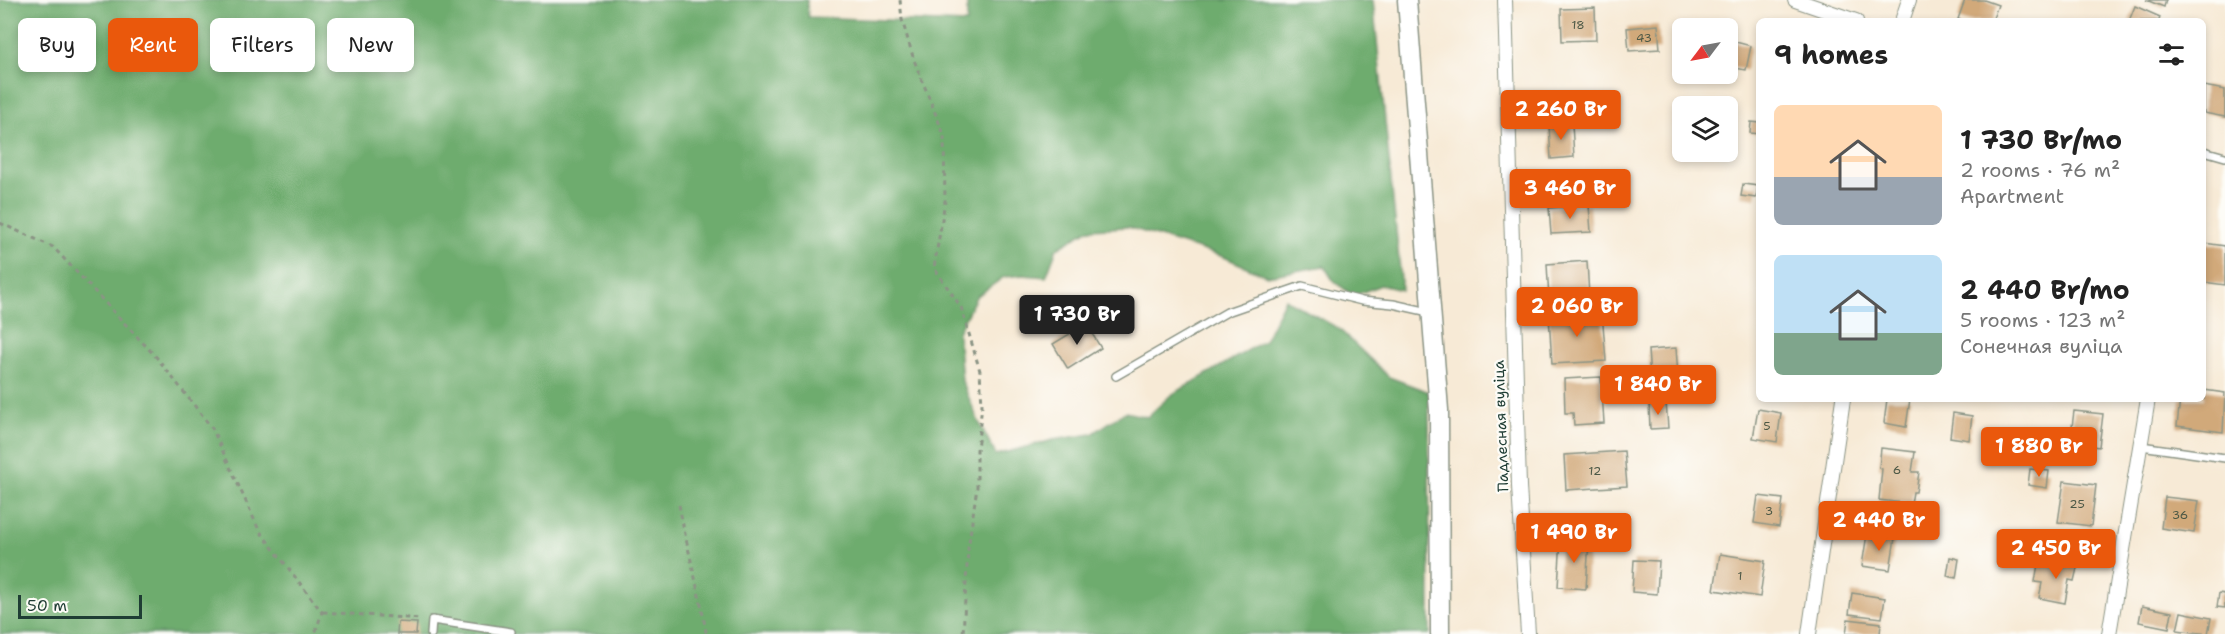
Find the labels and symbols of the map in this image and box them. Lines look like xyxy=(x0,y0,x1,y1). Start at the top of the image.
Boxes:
house number: 18 xyxy=(1571,17,1585,33)
north arrow xyxy=(1672,18,1738,84)
house number: 43 xyxy=(1636,30,1652,46)
pin: 2 260 Br xyxy=(1499,90,1623,141)
pin: 3 460 Br xyxy=(1508,169,1632,220)
pin: 2 060 Br xyxy=(1515,287,1639,338)
pin: 1 730 Br xyxy=(1015,295,1139,346)
street label: Падлесная вуліца xyxy=(1489,359,1513,492)
pin: 1 840 Br xyxy=(1596,365,1720,416)
house number: 5 xyxy=(1763,418,1771,434)
pin: 1 880 Br xyxy=(1977,427,2101,478)
house number: 6 xyxy=(1893,462,1901,478)
house number: 12 xyxy=(1589,463,1601,479)
house number: 25 xyxy=(2069,496,2085,512)
pin: 2 440 Br xyxy=(1817,501,1941,552)
house number: 3 xyxy=(1765,503,1773,519)
house number: 36 xyxy=(2172,507,2188,523)
pin: 1 490 Br xyxy=(1512,513,1636,564)
pin: 2 450 Br xyxy=(1994,529,2118,580)
house number: 1 xyxy=(1737,568,1743,584)
scale bar xyxy=(18,592,142,620)

